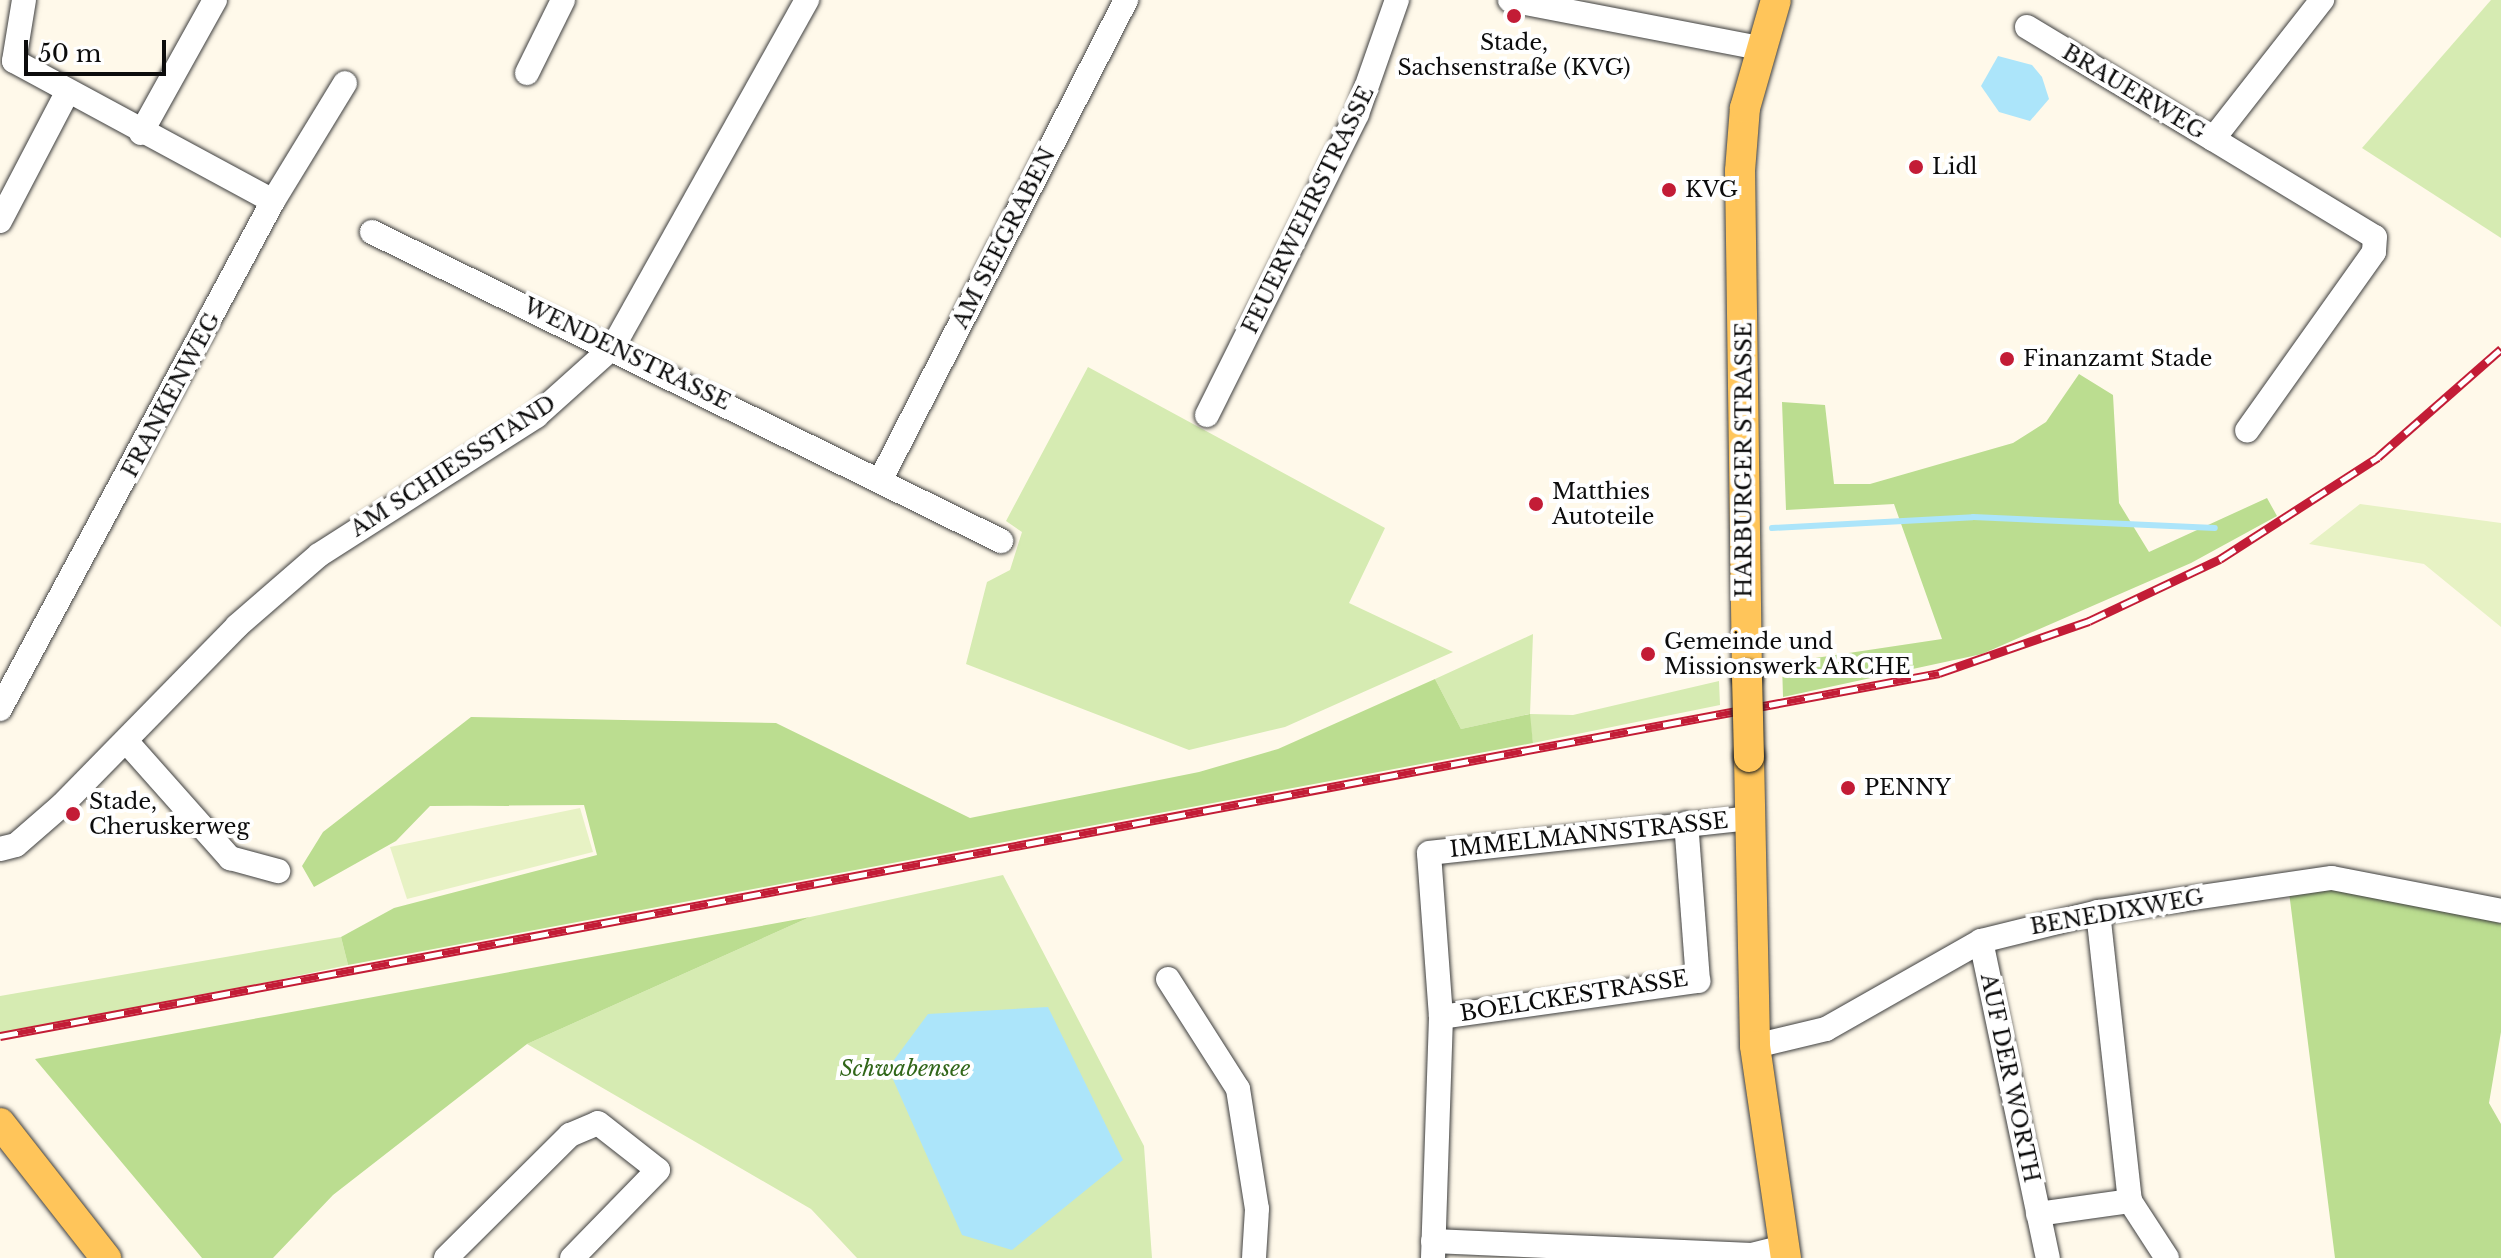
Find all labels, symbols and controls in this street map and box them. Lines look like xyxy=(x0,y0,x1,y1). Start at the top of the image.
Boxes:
marker: Stade, Sachsenstraße (KVG) xyxy=(1505,7,1523,25)
scale bar xyxy=(28,24,170,74)
place label: Stade, Sachsenstraße (KVG) xyxy=(1397,29,1631,80)
text: 50 m xyxy=(38,39,101,68)
street label: BRAUERWEG xyxy=(2058,39,2210,145)
street label: FEUERWEHRSTRASSE xyxy=(1237,82,1379,338)
street label: AM SEEGRABEN xyxy=(947,143,1061,333)
place label: Lidl xyxy=(1932,154,1977,180)
marker: Lidl xyxy=(1907,158,1925,176)
place label: KVG xyxy=(1685,177,1738,203)
marker: KVG xyxy=(1660,181,1678,199)
street label: WENDENSTRASSE xyxy=(519,292,735,416)
street label: FRANKENWEG xyxy=(116,308,226,482)
street label: HARBURGER STRASSE xyxy=(1731,322,1757,598)
place label: Finanzamt Stade xyxy=(2023,346,2212,372)
marker: Finanzamt Stade xyxy=(1998,350,2016,368)
street label: AM SCHIESSSTAND xyxy=(345,390,561,542)
place label: Matthies Autoteile xyxy=(1552,478,1654,530)
marker: Matthies Autoteile xyxy=(1527,495,1545,513)
place label: Gemeinde und Missionswerk ARCHE xyxy=(1664,628,1912,680)
marker: Gemeinde und Missionswerk ARCHE xyxy=(1639,645,1657,663)
place label: PENNY xyxy=(1864,775,1951,801)
marker: PENNY xyxy=(1839,779,1857,797)
place label: Stade, Cheruskerweg xyxy=(89,788,250,840)
marker: Stade, Cheruskerweg xyxy=(64,805,82,823)
street label: IMMELMANNSTRASSE xyxy=(1448,807,1730,863)
street label: BENEDIXWEG xyxy=(2028,884,2206,940)
street label: BOELCKESTRASSE xyxy=(1458,965,1690,1027)
street label: AUF DER WORTH xyxy=(1975,970,2045,1186)
park label: Schwabensee xyxy=(840,1056,970,1082)

